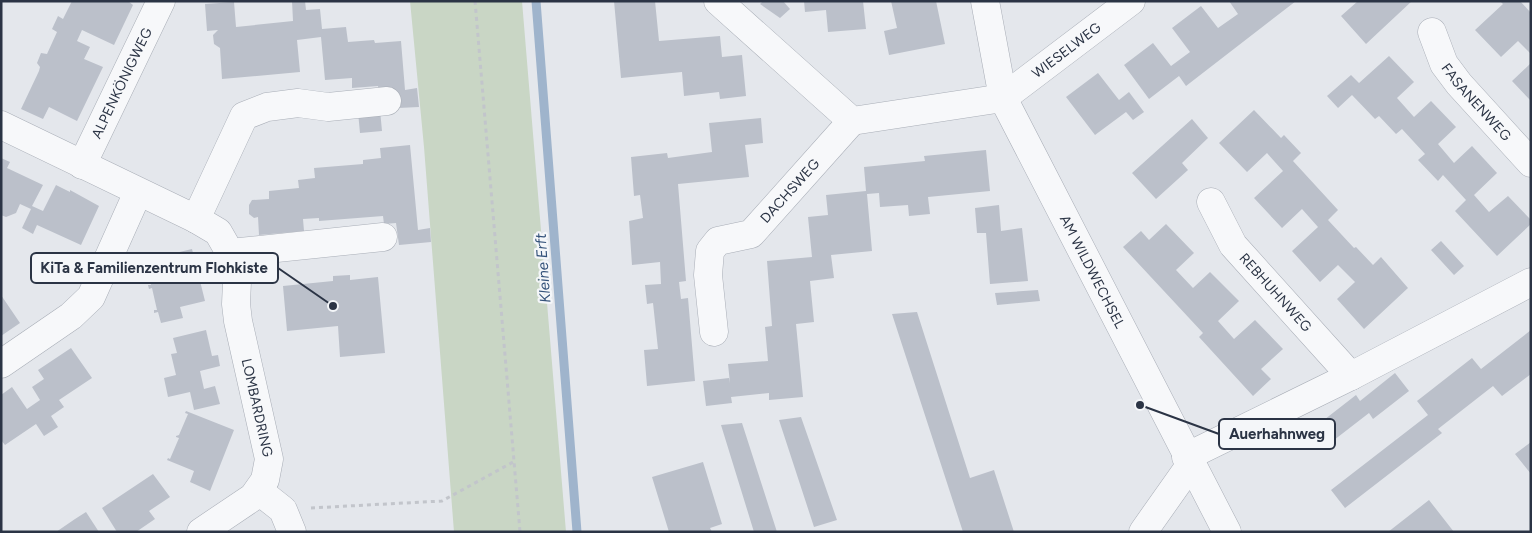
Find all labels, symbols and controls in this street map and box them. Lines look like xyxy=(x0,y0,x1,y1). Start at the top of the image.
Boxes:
street label: WIESELWEG xyxy=(1028,18,1104,82)
street label: ALPENKÖNIGWEG xyxy=(88,24,156,141)
street label: FASANENWEG xyxy=(1438,60,1515,144)
street label: DACHSWEG xyxy=(757,155,823,226)
street label: AM WILDWECHSEL xyxy=(1056,212,1129,332)
water label: Kleine Erft xyxy=(532,232,554,303)
street label: REBHUHNWEG xyxy=(1236,250,1316,335)
callout: KiTa & Familienzentrum Flohkiste xyxy=(31,253,278,283)
text: KiTa & Familienzentrum Flohkiste xyxy=(40,259,268,277)
street label: LOMBARDRING xyxy=(238,357,277,459)
callout: Auerhahnweg xyxy=(1219,419,1335,449)
text: Auerhahnweg xyxy=(1229,425,1325,443)

